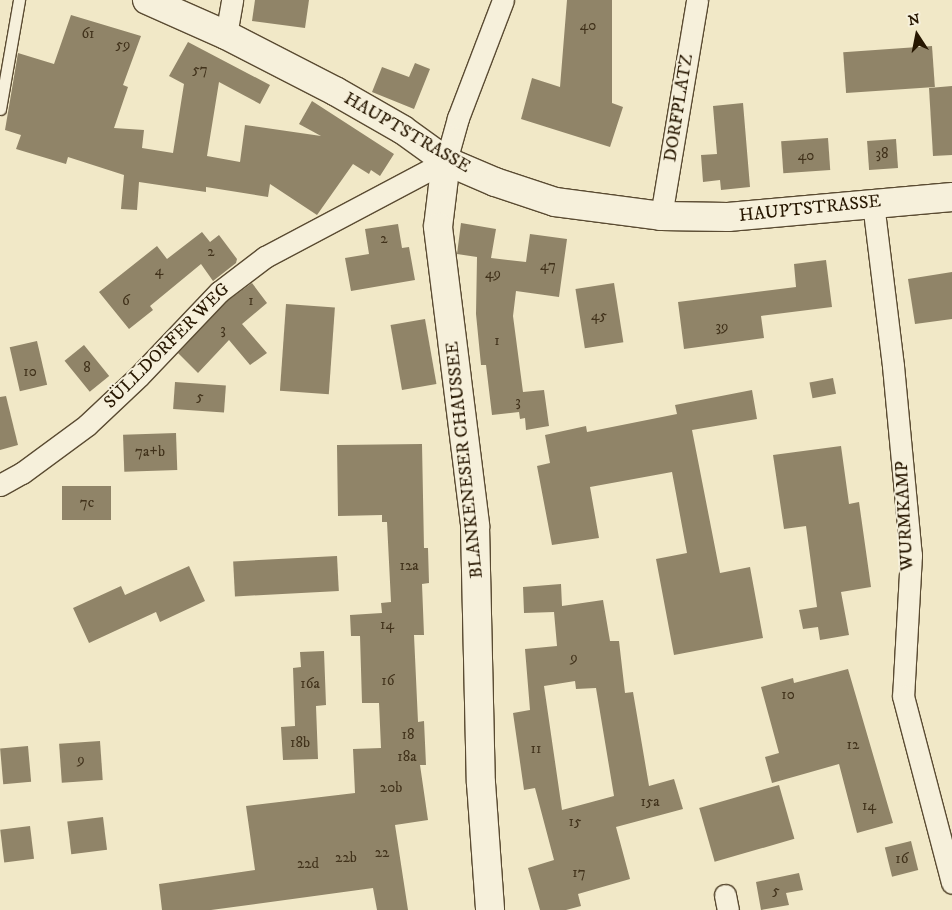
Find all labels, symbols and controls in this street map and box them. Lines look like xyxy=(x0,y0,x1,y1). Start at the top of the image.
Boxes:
north arrow xyxy=(892,10,942,60)
text: N xyxy=(907,10,921,30)
house number: 40 xyxy=(580,17,596,35)
house number: 61 xyxy=(81,25,95,43)
house number: 59 xyxy=(116,36,130,54)
street label: DORFPLATZ xyxy=(660,53,698,163)
house number: 57 xyxy=(192,61,208,79)
street label: HAUPTSTRASSE xyxy=(340,88,474,178)
house number: 38 xyxy=(875,145,889,163)
house number: 40 xyxy=(798,147,814,165)
street label: HAUPTSTRASSE xyxy=(738,191,882,227)
house number: 2 xyxy=(380,230,388,248)
house number: 2 xyxy=(207,243,215,261)
house number: 47 xyxy=(540,257,556,275)
house number: 4 xyxy=(155,262,163,280)
house number: 49 xyxy=(485,265,501,283)
street label: SÜLLDORFER WEG xyxy=(100,279,234,413)
house number: 6 xyxy=(122,292,130,310)
house number: 1 xyxy=(248,292,254,310)
house number: 45 xyxy=(591,307,607,325)
house number: 39 xyxy=(715,318,729,336)
house number: 3 xyxy=(220,321,226,339)
house number: 1 xyxy=(494,332,500,350)
street label: BLANKENESER CHAUSSEE xyxy=(442,340,488,580)
house number: 8 xyxy=(83,359,91,377)
house number: 10 xyxy=(23,363,37,381)
house number: 5 xyxy=(196,388,204,406)
house number: 3 xyxy=(515,393,521,411)
house number: 7a+b xyxy=(135,443,165,461)
street label: WURMKAMP xyxy=(891,461,919,571)
house number: 7c xyxy=(80,494,94,512)
house number: 12a xyxy=(399,557,419,575)
house number: 14 xyxy=(380,616,394,634)
house number: 9 xyxy=(570,649,578,667)
house number: 16 xyxy=(381,672,395,690)
house number: 16a xyxy=(300,675,320,693)
house number: 10 xyxy=(781,686,795,704)
house number: 18 xyxy=(401,726,415,744)
house number: 18b xyxy=(290,734,310,752)
house number: 12 xyxy=(847,736,859,754)
house number: 11 xyxy=(530,740,542,758)
house number: 18a xyxy=(397,748,417,766)
house number: 9 xyxy=(77,751,85,769)
house number: 20b xyxy=(380,779,402,797)
house number: 15a xyxy=(640,793,660,811)
house number: 14 xyxy=(862,797,876,815)
house number: 15 xyxy=(569,813,581,831)
house number: 22 xyxy=(375,844,389,862)
house number: 22b xyxy=(335,849,357,867)
house number: 16 xyxy=(895,850,909,868)
house number: 22d xyxy=(297,855,319,873)
house number: 17 xyxy=(572,864,586,882)
house number: 5 xyxy=(772,882,780,900)

